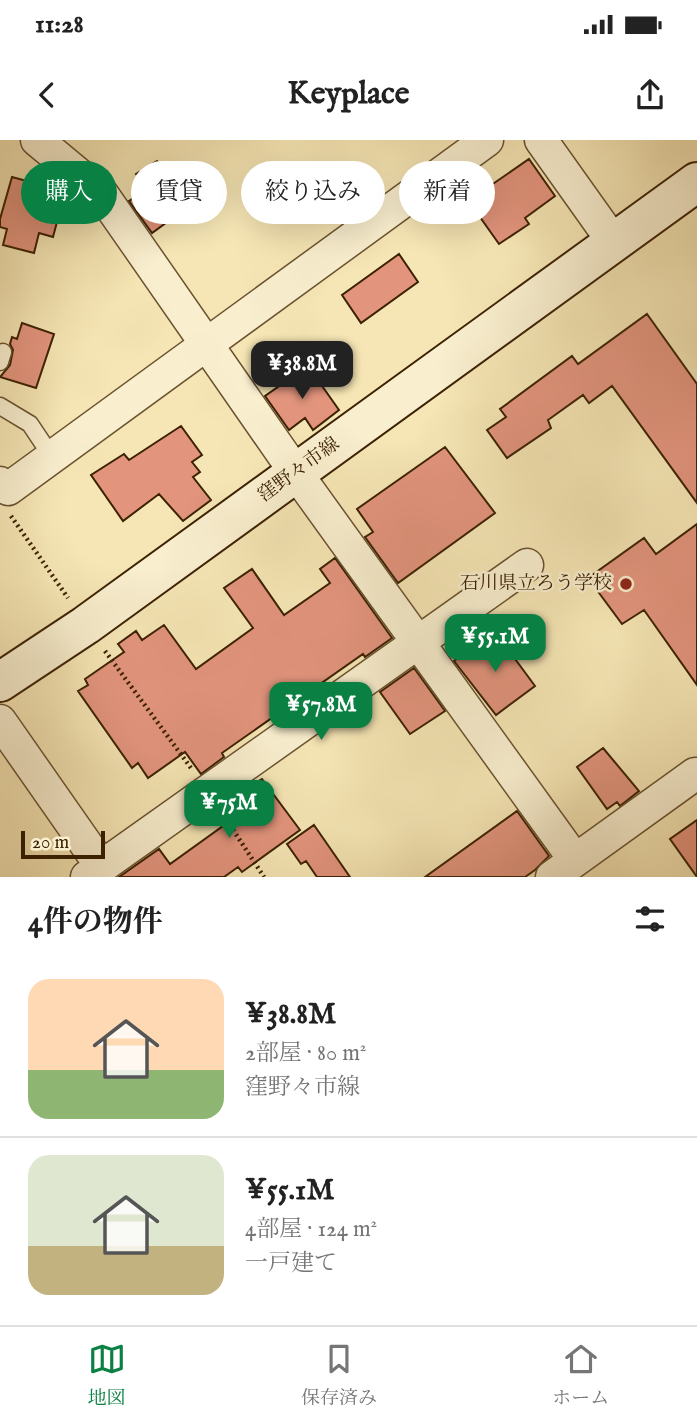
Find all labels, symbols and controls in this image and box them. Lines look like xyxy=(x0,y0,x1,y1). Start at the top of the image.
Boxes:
text: 11:28 xyxy=(35,8,84,41)
text: Keyplace xyxy=(288,74,409,115)
icon: back xyxy=(28,76,66,114)
icon: share xyxy=(631,76,669,114)
chip: 購入 xyxy=(21,161,117,224)
chip: 賃貸 xyxy=(131,161,227,224)
chip: 絞り込み xyxy=(241,161,385,224)
chip: 新着 xyxy=(399,161,495,224)
pin: ¥38.8M xyxy=(245,342,359,401)
text: ¥38.8M xyxy=(267,349,337,378)
street label: 窪野々市線 xyxy=(254,432,344,508)
place label: 石川県立ろう学校 xyxy=(460,572,612,596)
marker: 石川県立ろう学校 xyxy=(618,576,634,592)
pin: ¥55.1M xyxy=(438,615,552,674)
text: ¥55.1M xyxy=(461,622,529,651)
pin: ¥57.8M xyxy=(264,682,378,742)
text: ¥57.8M xyxy=(285,690,357,719)
pin: ¥75M xyxy=(188,780,270,840)
text: ¥75M xyxy=(200,788,258,817)
scale bar xyxy=(21,828,105,860)
text: 20 m xyxy=(32,831,69,855)
icon: filters xyxy=(631,900,669,938)
text: 4件の物件 xyxy=(28,904,163,942)
text: ¥38.8M xyxy=(245,996,336,1034)
icon: home xyxy=(84,1007,168,1091)
text: 2部屋 · 80 m² xyxy=(245,1039,366,1068)
text: 窪野々市線 xyxy=(245,1073,360,1102)
text: ¥55.1M xyxy=(245,1172,334,1210)
icon: home xyxy=(84,1183,168,1267)
text: 4部屋 · 124 m² xyxy=(245,1215,377,1244)
text: 一戸建て xyxy=(245,1249,337,1278)
tab: 地図 xyxy=(88,1340,126,1411)
tab: 保存済み xyxy=(301,1340,377,1411)
tab: ホーム xyxy=(552,1340,609,1411)

